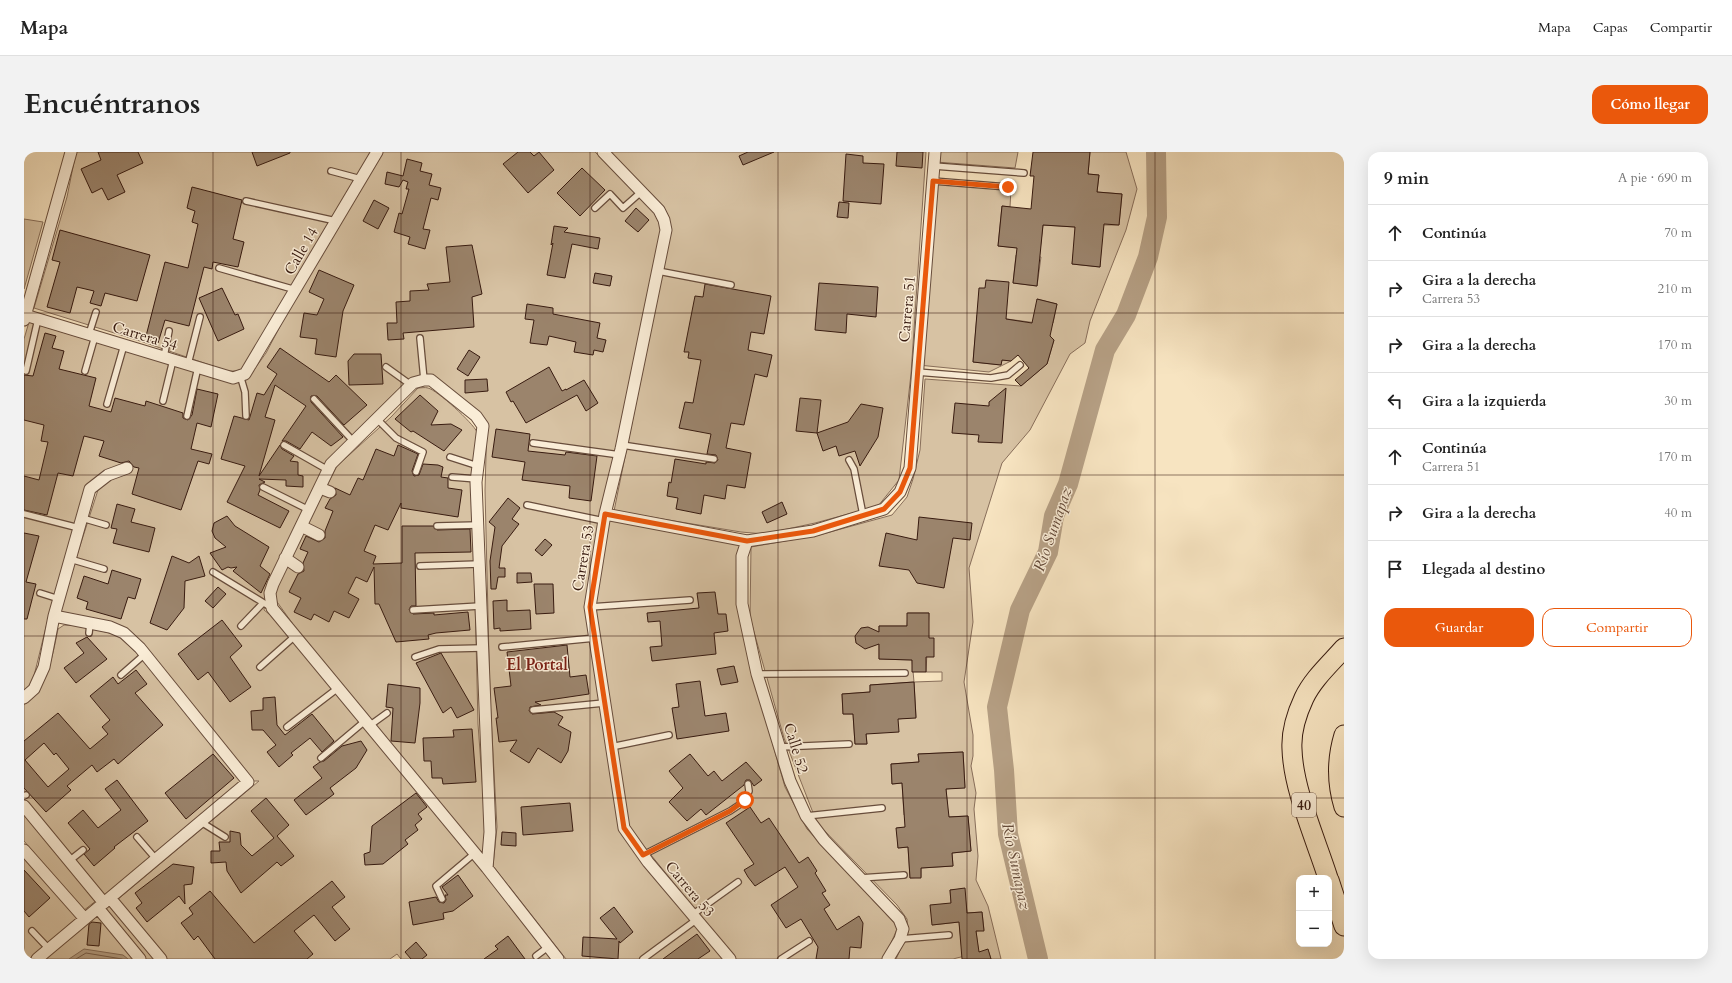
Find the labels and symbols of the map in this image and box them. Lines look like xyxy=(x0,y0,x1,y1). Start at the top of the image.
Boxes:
route end xyxy=(999,178,1017,196)
street label: Calle 14 xyxy=(279,223,323,278)
street label: Carrera 51 xyxy=(894,275,920,343)
street label: Carrera 54 xyxy=(110,317,180,355)
water label: Río Sumapaz xyxy=(1028,484,1078,575)
street label: Carrera 53 xyxy=(567,523,599,593)
district label: El Portal xyxy=(506,654,568,676)
street label: Calle 52 xyxy=(779,720,813,776)
route start xyxy=(736,791,754,809)
road number: 40 xyxy=(1292,793,1316,817)
water label: Río Sumapaz xyxy=(996,821,1036,912)
street label: Carrera 53 xyxy=(661,857,719,921)

